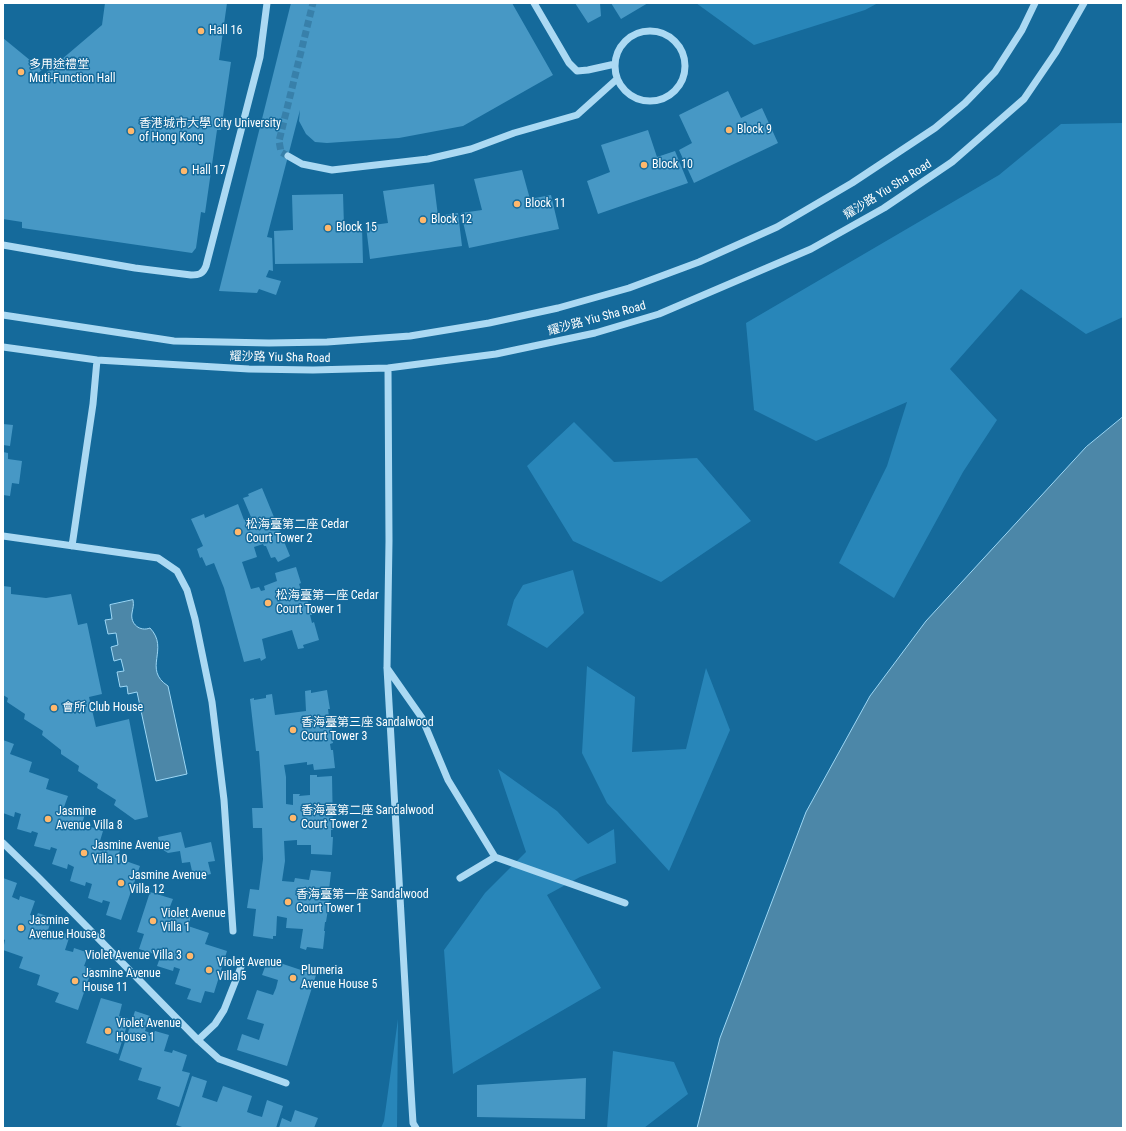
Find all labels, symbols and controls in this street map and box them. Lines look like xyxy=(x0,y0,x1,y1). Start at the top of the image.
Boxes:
place label: Hall 16 xyxy=(209,24,242,38)
marker: Hall 16 xyxy=(196,26,206,36)
place label: 多用途禮堂 Muti-Function Hall xyxy=(29,58,116,86)
marker: 多用途禮堂 Muti-Function Hall xyxy=(16,67,26,77)
place label: 香港城市大學 City University of Hong Kong xyxy=(139,117,281,145)
place label: Block 9 xyxy=(737,123,772,137)
marker: Block 9 xyxy=(724,125,734,135)
marker: 香港城市大學 City University of Hong Kong xyxy=(126,126,136,136)
street label: 耀沙路 Yiu Sha Road xyxy=(841,157,935,223)
place label: Block 10 xyxy=(652,158,693,172)
marker: Block 10 xyxy=(639,160,649,170)
place label: Hall 17 xyxy=(192,164,225,178)
marker: Hall 17 xyxy=(179,166,189,176)
place label: Block 11 xyxy=(525,197,566,211)
marker: Block 11 xyxy=(512,199,522,209)
place label: Block 12 xyxy=(431,213,472,227)
marker: Block 12 xyxy=(418,215,428,225)
place label: Block 15 xyxy=(336,221,377,235)
marker: Block 15 xyxy=(323,223,333,233)
street label: 耀沙路 Yiu Sha Road xyxy=(546,299,648,339)
street label: 耀沙路 Yiu Sha Road xyxy=(229,350,331,366)
place label: 松海臺第二座 Cedar Court Tower 2 xyxy=(246,518,349,546)
marker: 松海臺第二座 Cedar Court Tower 2 xyxy=(233,527,243,537)
place label: 松海臺第一座 Cedar Court Tower 1 xyxy=(276,589,379,617)
marker: 松海臺第一座 Cedar Court Tower 1 xyxy=(263,598,273,608)
place label: 會所 Club House xyxy=(62,701,143,715)
marker: 會所 Club House xyxy=(49,703,59,713)
place label: 香海臺第三座 Sandalwood Court Tower 3 xyxy=(301,716,434,744)
marker: 香海臺第三座 Sandalwood Court Tower 3 xyxy=(288,725,298,735)
place label: 香海臺第二座 Sandalwood Court Tower 2 xyxy=(301,804,434,832)
place label: Jasmine Avenue Villa 8 xyxy=(56,805,123,833)
marker: 香海臺第二座 Sandalwood Court Tower 2 xyxy=(288,813,298,823)
marker: Jasmine Avenue Villa 8 xyxy=(43,814,53,824)
place label: Jasmine Avenue Villa 10 xyxy=(92,839,170,867)
marker: Jasmine Avenue Villa 10 xyxy=(79,848,89,858)
place label: Jasmine Avenue Villa 12 xyxy=(129,869,207,897)
marker: Jasmine Avenue Villa 12 xyxy=(116,878,126,888)
place label: 香海臺第一座 Sandalwood Court Tower 1 xyxy=(296,888,429,916)
marker: 香海臺第一座 Sandalwood Court Tower 1 xyxy=(283,897,293,907)
place label: Violet Avenue Villa 1 xyxy=(161,907,226,935)
place label: Jasmine Avenue House 8 xyxy=(29,914,105,942)
marker: Violet Avenue Villa 1 xyxy=(148,916,158,926)
marker: Jasmine Avenue House 8 xyxy=(16,923,26,933)
place label: Violet Avenue Villa 3 xyxy=(85,949,182,963)
marker: Violet Avenue Villa 3 xyxy=(185,951,195,961)
place label: Violet Avenue Villa 5 xyxy=(217,956,282,984)
place label: Plumeria Avenue House 5 xyxy=(301,964,377,992)
marker: Violet Avenue Villa 5 xyxy=(204,965,214,975)
place label: Jasmine Avenue House 11 xyxy=(83,967,161,995)
marker: Plumeria Avenue House 5 xyxy=(288,973,298,983)
marker: Jasmine Avenue House 11 xyxy=(70,976,80,986)
place label: Violet Avenue House 1 xyxy=(116,1017,181,1045)
marker: Violet Avenue House 1 xyxy=(103,1026,113,1036)

